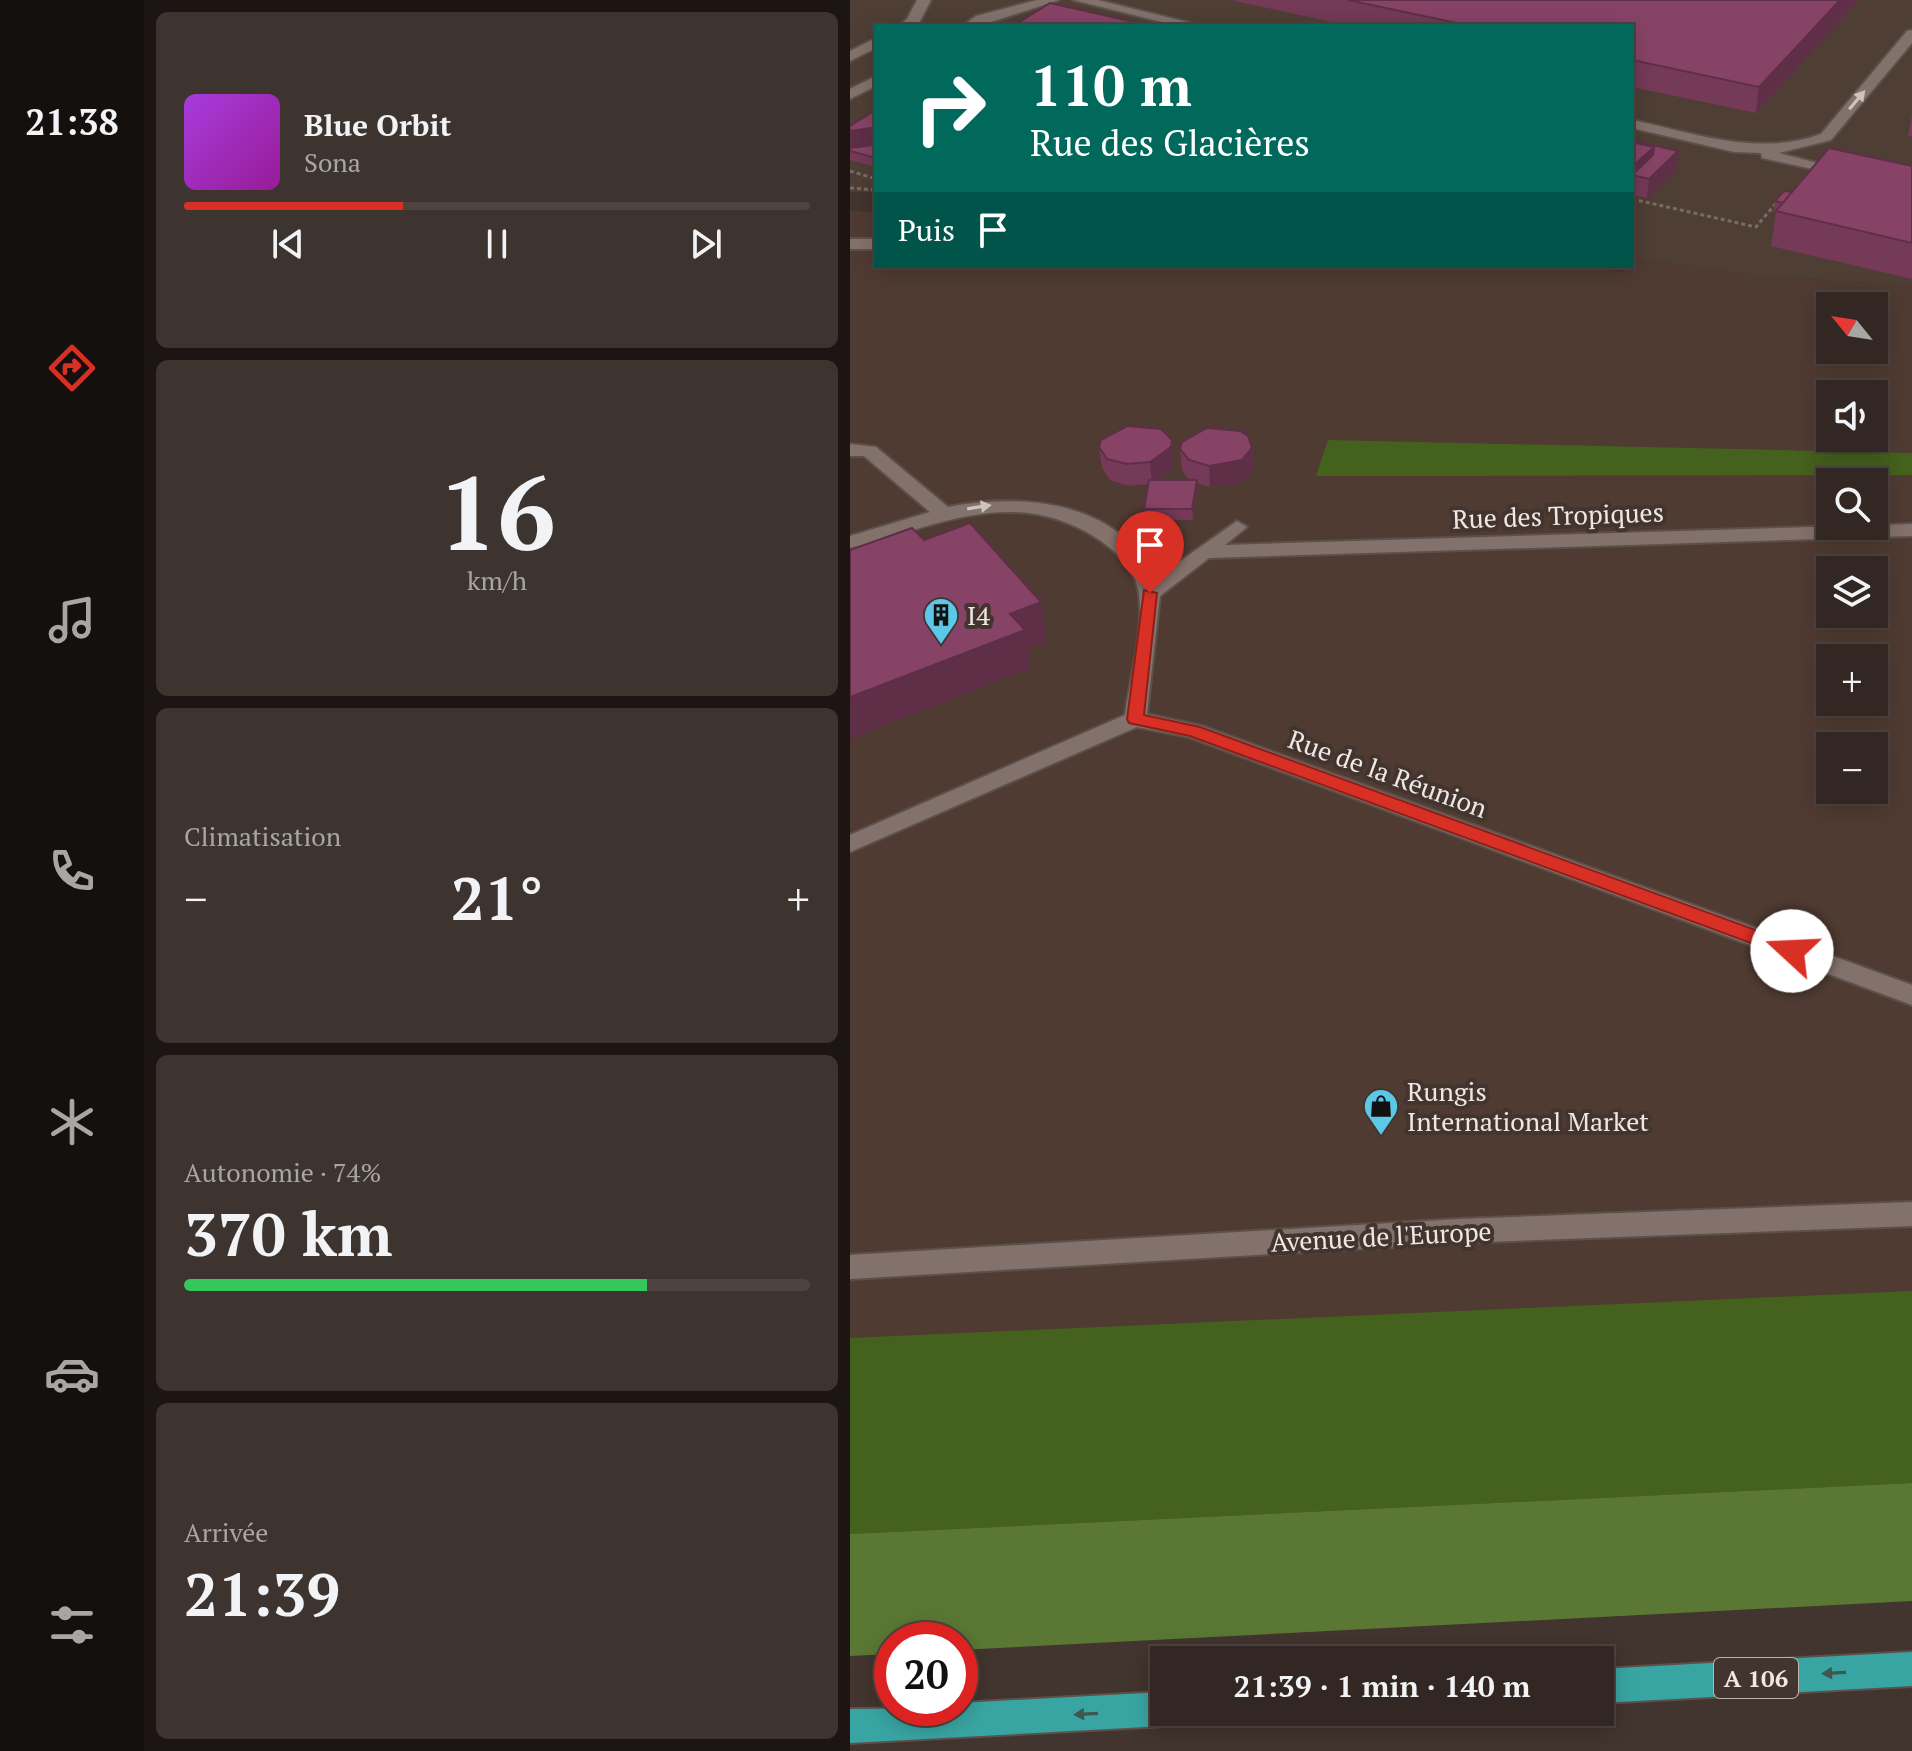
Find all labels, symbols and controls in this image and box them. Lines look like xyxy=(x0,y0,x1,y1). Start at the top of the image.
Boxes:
text: 110 m xyxy=(1030,48,1192,122)
icon: right xyxy=(898,56,1002,160)
one-way arrow xyxy=(1848,91,1865,111)
text: 21:38 xyxy=(25,98,119,145)
text: Blue Orbit xyxy=(304,105,451,145)
text: Rue des Glacières xyxy=(1030,119,1310,166)
text: Sona xyxy=(304,145,361,179)
icon: arrive xyxy=(971,208,1015,252)
text: Puis xyxy=(898,210,955,250)
icon: previous xyxy=(266,222,310,266)
icon: pause xyxy=(475,222,519,266)
icon: next xyxy=(684,222,728,266)
north arrow xyxy=(1816,292,1888,364)
map controls xyxy=(1816,292,1888,804)
icon: directions xyxy=(44,340,100,396)
button: sound xyxy=(1816,380,1888,452)
text: 16 xyxy=(438,442,556,580)
button: search xyxy=(1816,468,1888,540)
street label: Rue des Tropiques xyxy=(1452,494,1664,536)
one-way arrow xyxy=(967,500,992,513)
pin xyxy=(1116,511,1184,593)
icon: arrive xyxy=(1128,523,1172,567)
button: layers xyxy=(1816,556,1888,628)
text: km/h xyxy=(467,563,527,597)
icon: music xyxy=(44,592,100,648)
building icon: I4 xyxy=(922,596,960,646)
place label: I4 xyxy=(967,598,990,632)
button: + xyxy=(1816,644,1888,716)
street label: Rue de la Réunion xyxy=(1284,721,1492,825)
button: − xyxy=(1816,732,1888,804)
text: Climatisation xyxy=(184,819,341,853)
icon: phone xyxy=(44,843,100,899)
text: 21° xyxy=(451,858,543,937)
text: − xyxy=(184,869,207,928)
text: + xyxy=(787,869,810,928)
position arrow xyxy=(1750,909,1834,993)
place label: Rungis International Market xyxy=(1407,1074,1649,1138)
shop icon: Rungis International Market xyxy=(1362,1087,1400,1137)
icon: climate xyxy=(44,1094,100,1150)
text: Autonomie · 74% xyxy=(184,1155,381,1189)
text: 370 km xyxy=(184,1194,392,1273)
street label: Avenue de l'Europe xyxy=(1270,1213,1492,1259)
icon: car xyxy=(44,1346,100,1402)
text: Arrivée xyxy=(184,1515,268,1549)
text: 21:39 xyxy=(184,1554,340,1633)
icon: filters xyxy=(44,1597,100,1653)
speed limit sign: 20 xyxy=(874,1622,978,1726)
road number: A 106 xyxy=(1714,1658,1798,1698)
text: 21:39 · 1 min · 140 m xyxy=(1234,1666,1530,1706)
one-way arrow xyxy=(1821,1667,1846,1680)
one-way arrow xyxy=(1073,1707,1098,1720)

